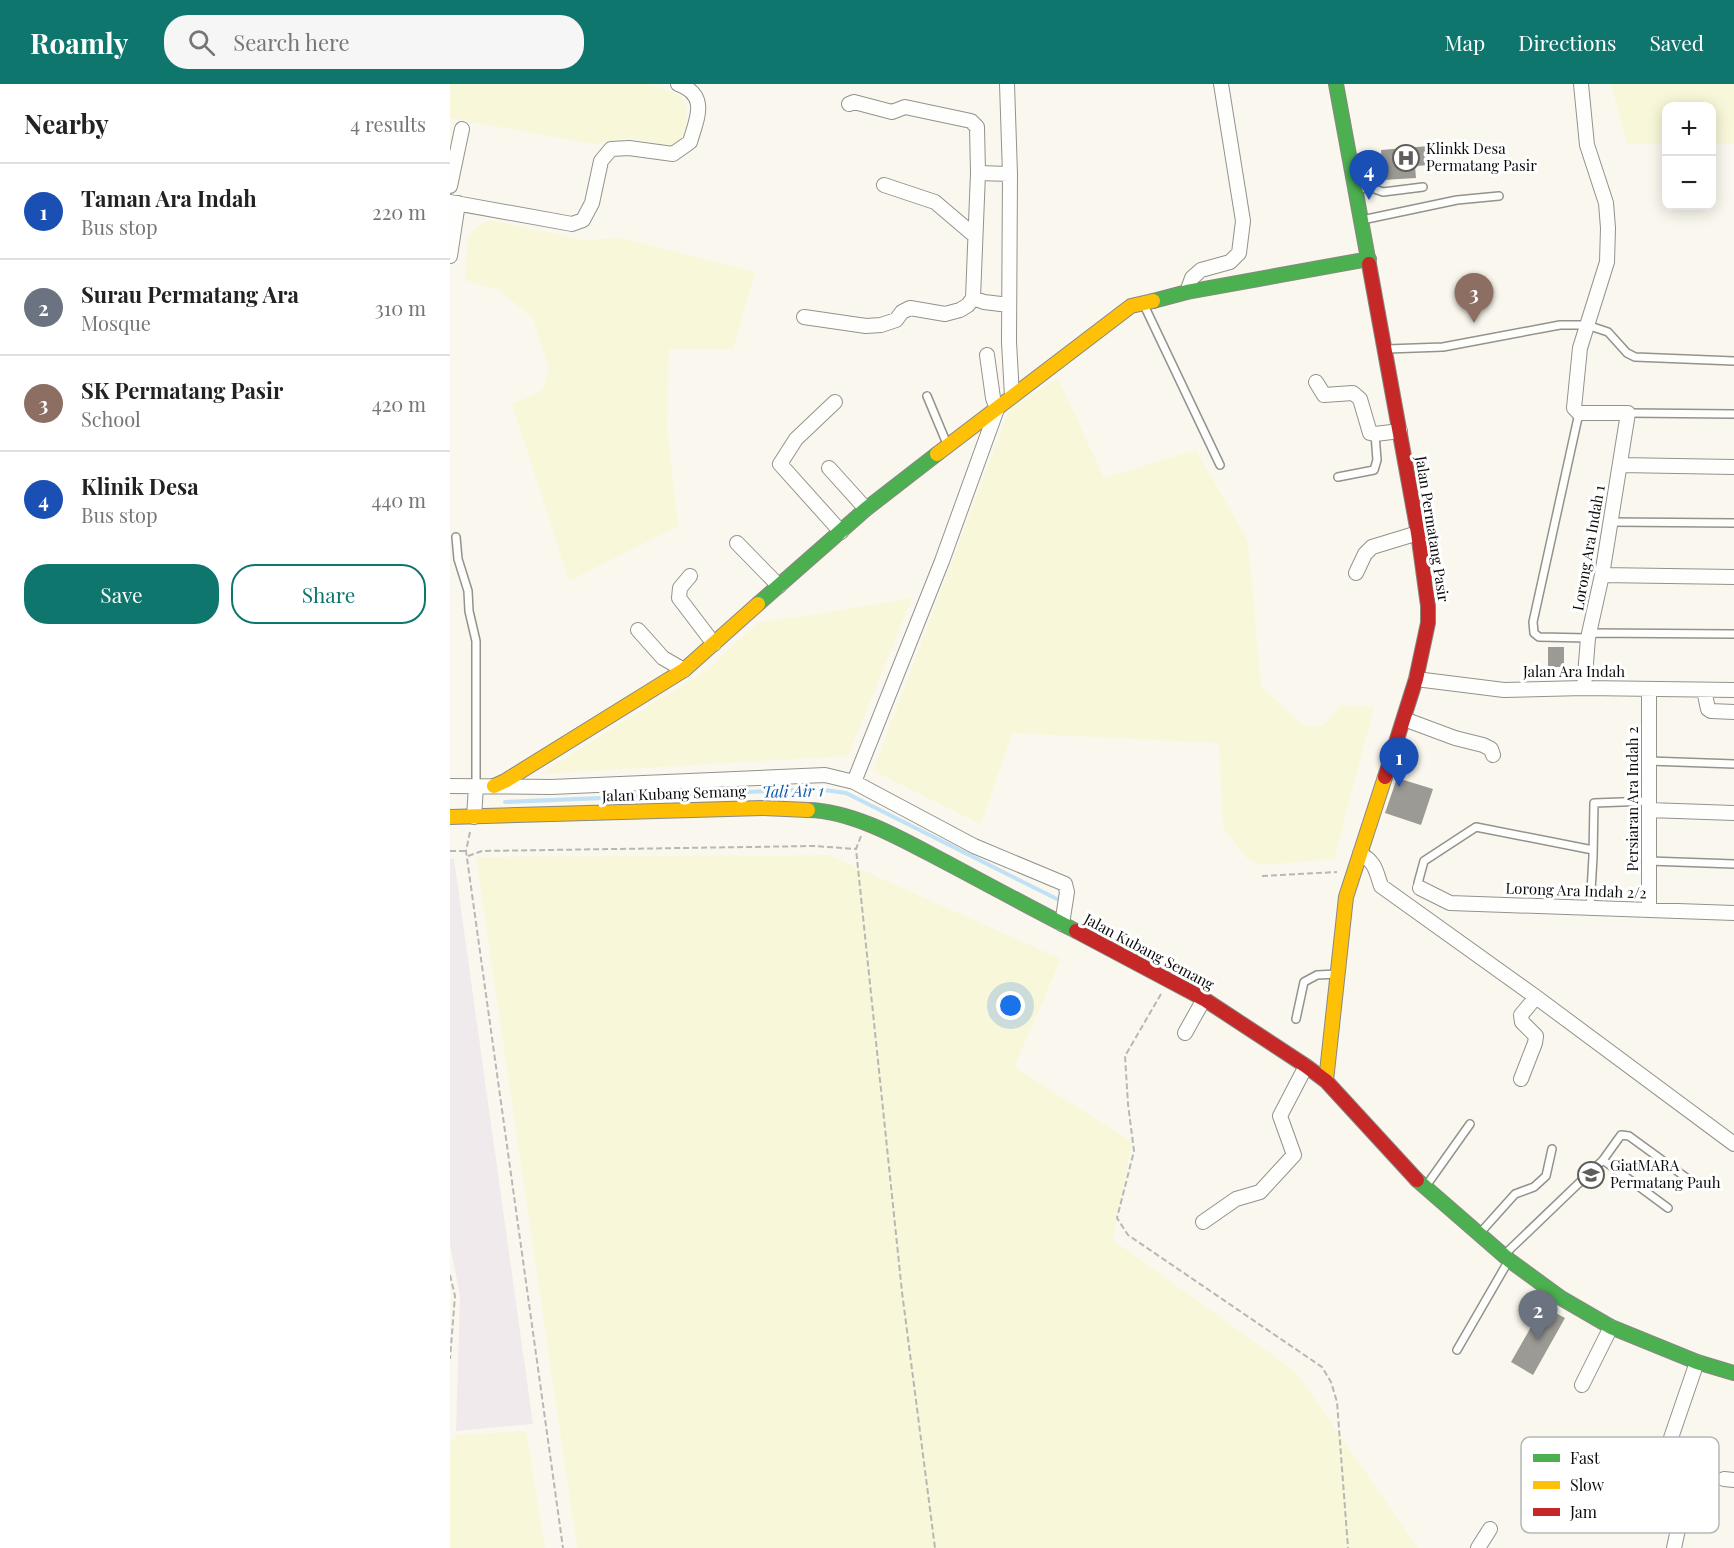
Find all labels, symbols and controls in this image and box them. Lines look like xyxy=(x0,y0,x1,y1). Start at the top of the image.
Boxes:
search box xyxy=(164,15,584,69)
text: Roamly xyxy=(30,24,128,61)
icon: search xyxy=(185,26,218,59)
text: Search here xyxy=(233,27,350,57)
text: Map xyxy=(1444,28,1485,56)
text: Directions xyxy=(1518,28,1616,56)
text: Saved xyxy=(1649,28,1704,56)
map controls xyxy=(1662,102,1716,210)
button: + xyxy=(1662,102,1716,156)
text: Nearby xyxy=(24,106,109,141)
text: 4 results xyxy=(350,110,426,137)
place label: Klinkk Desa Permatang Pasir xyxy=(1426,138,1537,175)
hospital icon: Klinkk Desa Permatang Pasir xyxy=(1391,143,1421,173)
pin: 4 xyxy=(1350,150,1388,200)
button: − xyxy=(1662,156,1716,210)
text: Taman Ara Indah xyxy=(81,183,257,213)
text: 1 xyxy=(40,198,47,225)
text: 220 m xyxy=(372,198,426,225)
text: Bus stop xyxy=(81,213,158,240)
pin: 3 xyxy=(1454,274,1494,323)
text: Surau Permatang Ara xyxy=(81,279,299,309)
text: 2 xyxy=(38,294,49,321)
text: 310 m xyxy=(375,294,426,321)
text: Mosque xyxy=(81,309,151,336)
text: SK Permatang Pasir xyxy=(81,375,283,405)
text: 3 xyxy=(39,390,48,417)
text: 420 m xyxy=(372,390,426,417)
text: School xyxy=(81,405,141,432)
street label: Jalan Permatang Pasir xyxy=(1411,454,1454,603)
text: Klinik Desa xyxy=(81,471,199,501)
street label: Lorong Ara Indah 1 xyxy=(1567,483,1609,612)
text: 4 xyxy=(38,486,49,513)
text: 440 m xyxy=(372,486,426,513)
text: Bus stop xyxy=(81,501,158,528)
button: Save xyxy=(24,564,219,624)
button: Share xyxy=(231,564,426,624)
street label: Jalan Ara Indah xyxy=(1522,661,1625,681)
street label: Persiaran Ara Indah 2 xyxy=(1622,727,1642,871)
pin: 1 xyxy=(1380,738,1418,787)
water label: Tali Air 1 xyxy=(762,779,824,802)
street label: Jalan Kubang Semang xyxy=(600,780,747,806)
street label: Lorong Ara Indah 2/2 xyxy=(1505,878,1647,902)
street label: Jalan Kubang Semang xyxy=(1080,908,1218,994)
your location xyxy=(996,991,1025,1020)
place label: GiatMARA Permatang Pauh xyxy=(1610,1155,1721,1192)
school or university icon: GiatMARA Permatang Pauh xyxy=(1576,1160,1606,1190)
pin: 2 xyxy=(1518,1290,1558,1340)
legend xyxy=(1521,1437,1719,1533)
text: Fast xyxy=(1570,1447,1600,1468)
text: Slow xyxy=(1570,1474,1605,1495)
text: Jam xyxy=(1569,1501,1597,1522)

